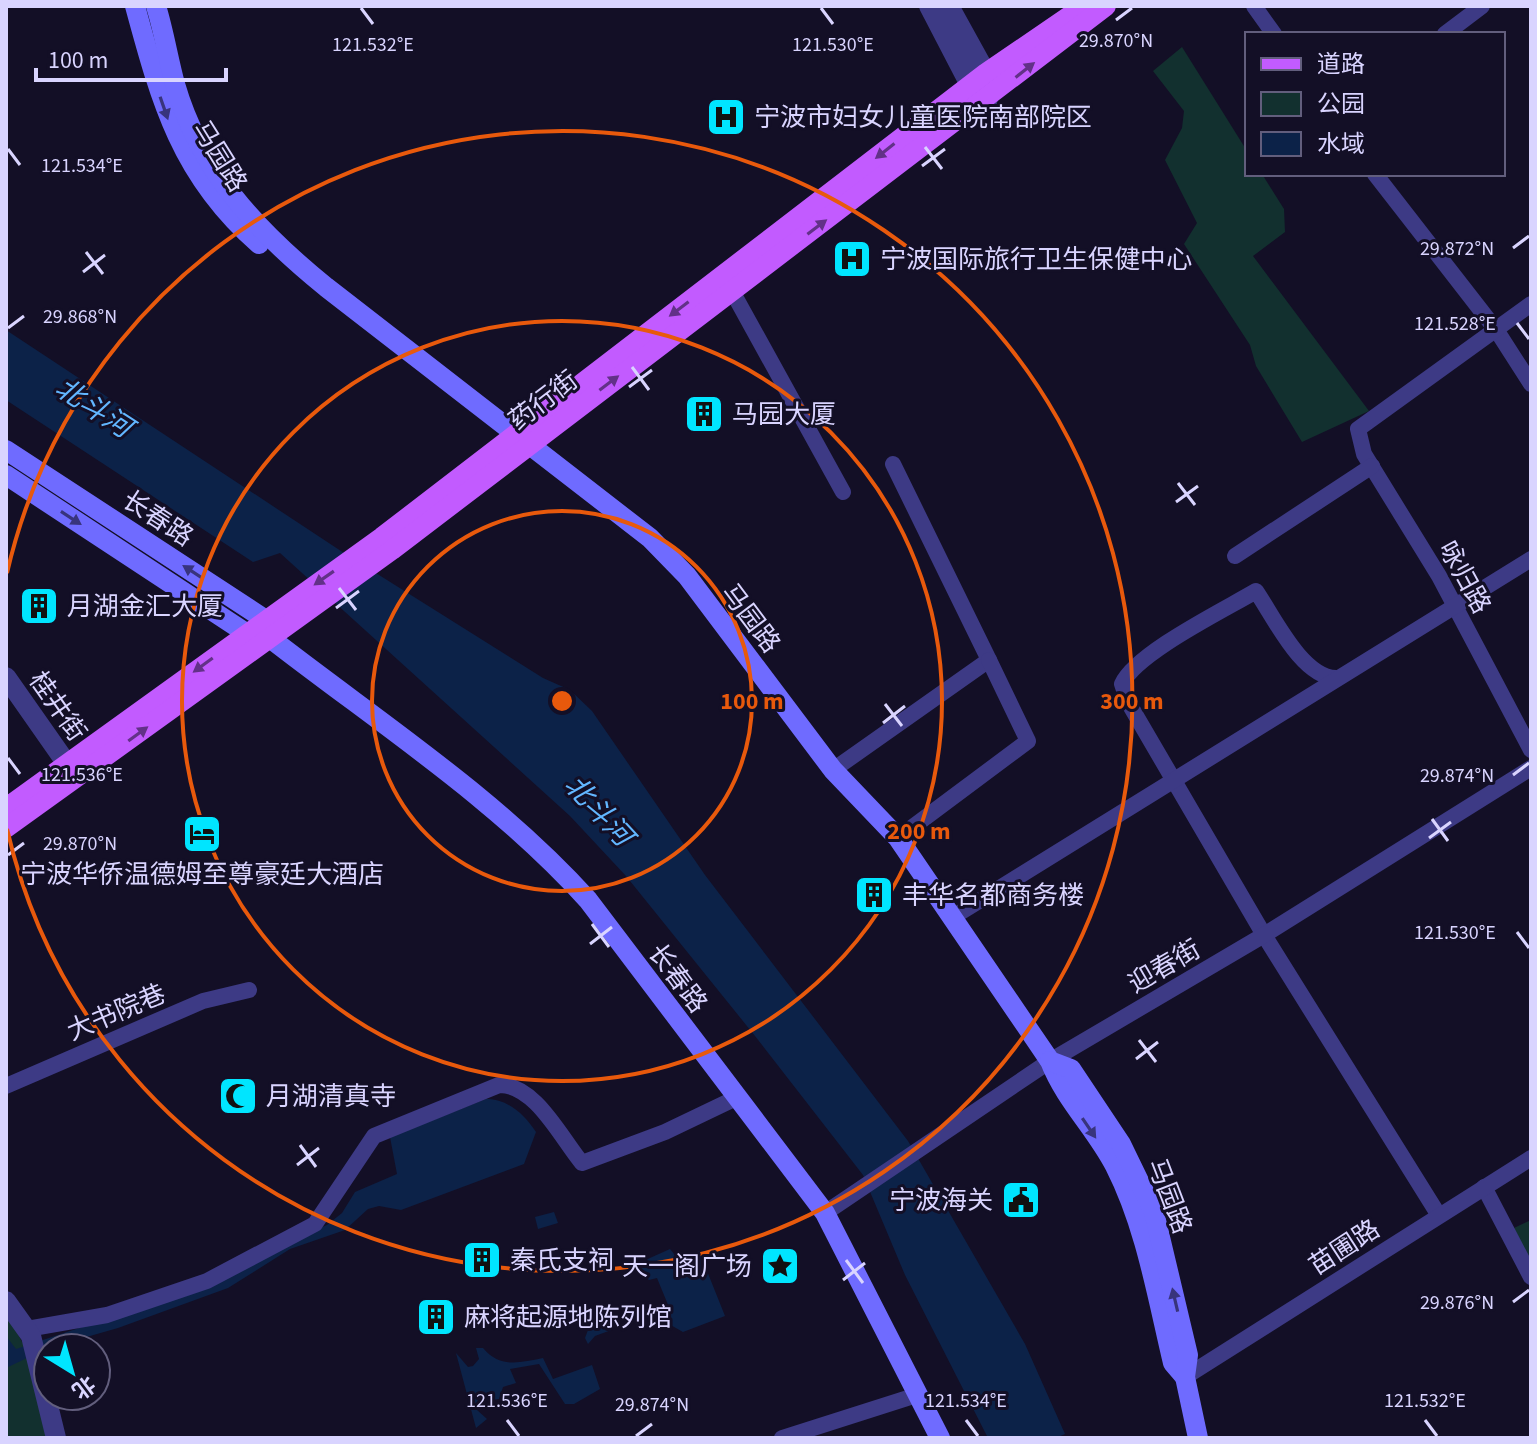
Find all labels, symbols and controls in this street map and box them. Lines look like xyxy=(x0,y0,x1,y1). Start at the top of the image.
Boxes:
text: 29.870°N xyxy=(1079,27,1153,55)
text: 121.532°E xyxy=(332,31,414,59)
text: 121.530°E xyxy=(792,31,874,59)
scale bar xyxy=(36,32,226,82)
legend xyxy=(1245,32,1505,176)
text: 100 m xyxy=(48,43,108,78)
text: 道路 xyxy=(1317,47,1365,82)
one-way arrow xyxy=(1015,63,1035,79)
text: 公园 xyxy=(1317,87,1365,122)
one-way arrow xyxy=(159,96,171,120)
hospital icon: 宁波市妇女儿童医院南部院区 xyxy=(705,96,747,138)
place label: 宁波市妇女儿童医院南部院区 xyxy=(754,99,1092,136)
street label: 马园路 xyxy=(183,113,256,199)
text: 水域 xyxy=(1317,127,1365,162)
one-way arrow xyxy=(875,142,895,158)
text: 121.534°E xyxy=(41,152,123,180)
one-way arrow xyxy=(806,219,828,235)
text: 29.872°N xyxy=(1420,235,1494,263)
hospital icon: 宁波国际旅行卫生保健中心 xyxy=(831,238,873,280)
place label: 宁波国际旅行卫生保健中心 xyxy=(880,241,1192,278)
one-way arrow xyxy=(669,300,689,316)
text: 29.868°N xyxy=(43,303,117,331)
text: 121.528°E xyxy=(1414,310,1496,338)
street label: 药行街 xyxy=(501,362,586,439)
water label: 北斗河 xyxy=(47,368,144,450)
one-way arrow xyxy=(599,375,619,391)
building icon: 马园大厦 xyxy=(683,393,725,435)
place label: 马园大厦 xyxy=(732,396,836,433)
street label: 长春路 xyxy=(115,482,201,555)
one-way arrow xyxy=(60,510,82,525)
street label: 咏归路 xyxy=(1429,534,1500,620)
one-way arrow xyxy=(183,565,204,580)
one-way arrow xyxy=(314,570,335,585)
street label: 马园路 xyxy=(712,576,789,661)
building icon: 月湖金汇大厦 xyxy=(18,585,60,627)
place label: 月湖金汇大厦 xyxy=(67,588,223,625)
one-way arrow xyxy=(192,657,213,672)
street label: 桂井街 xyxy=(20,664,95,749)
text: 100 m xyxy=(720,684,784,719)
text: 300 m xyxy=(1100,684,1164,719)
centre of rings xyxy=(548,687,576,715)
one-way arrow xyxy=(127,726,149,742)
text: 121.536°E xyxy=(41,761,123,789)
text: 29.874°N xyxy=(1420,762,1494,790)
water label: 北斗河 xyxy=(555,766,645,859)
hotel icon: 宁波华侨温德姆至尊豪廷大酒店 xyxy=(181,813,223,855)
text: 200 m xyxy=(887,814,951,849)
text: 29.870°N xyxy=(43,830,117,858)
place label: 宁波华侨温德姆至尊豪廷大酒店 xyxy=(20,856,384,893)
building icon: 丰华名都商务楼 xyxy=(853,874,895,916)
place label: 丰华名都商务楼 xyxy=(902,877,1084,914)
text: 121.530°E xyxy=(1414,919,1496,947)
street label: 迎春街 xyxy=(1121,931,1207,1002)
street label: 长春路 xyxy=(639,936,716,1021)
street label: 大书院巷 xyxy=(61,975,171,1050)
mosque icon: 月湖清真寺 xyxy=(217,1075,259,1117)
place label: 月湖清真寺 xyxy=(266,1078,396,1115)
one-way arrow xyxy=(1082,1117,1096,1139)
street label: 马园路 xyxy=(1138,1153,1201,1239)
public building icon: 宁波海关 xyxy=(1000,1179,1042,1221)
place label: 宁波海关 xyxy=(889,1182,993,1219)
street label: 苗圃路 xyxy=(1301,1211,1387,1284)
building icon: 秦氏支祠 xyxy=(461,1239,503,1281)
place label: 秦氏支祠 xyxy=(510,1242,614,1279)
place icon: 天一阁广场 xyxy=(759,1245,801,1287)
place label: 天一阁广场 xyxy=(622,1248,752,1285)
one-way arrow xyxy=(1168,1288,1181,1313)
text: 29.876°N xyxy=(1420,1289,1494,1317)
building icon: 麻将起源地陈列馆 xyxy=(415,1296,457,1338)
place label: 麻将起源地陈列馆 xyxy=(464,1299,672,1336)
north arrow xyxy=(32,1332,112,1412)
text: 北 xyxy=(65,1368,102,1407)
text: 121.536°E xyxy=(466,1387,548,1415)
text: 121.534°E xyxy=(925,1387,1007,1415)
text: 121.532°E xyxy=(1384,1387,1466,1415)
text: 29.874°N xyxy=(615,1391,689,1419)

